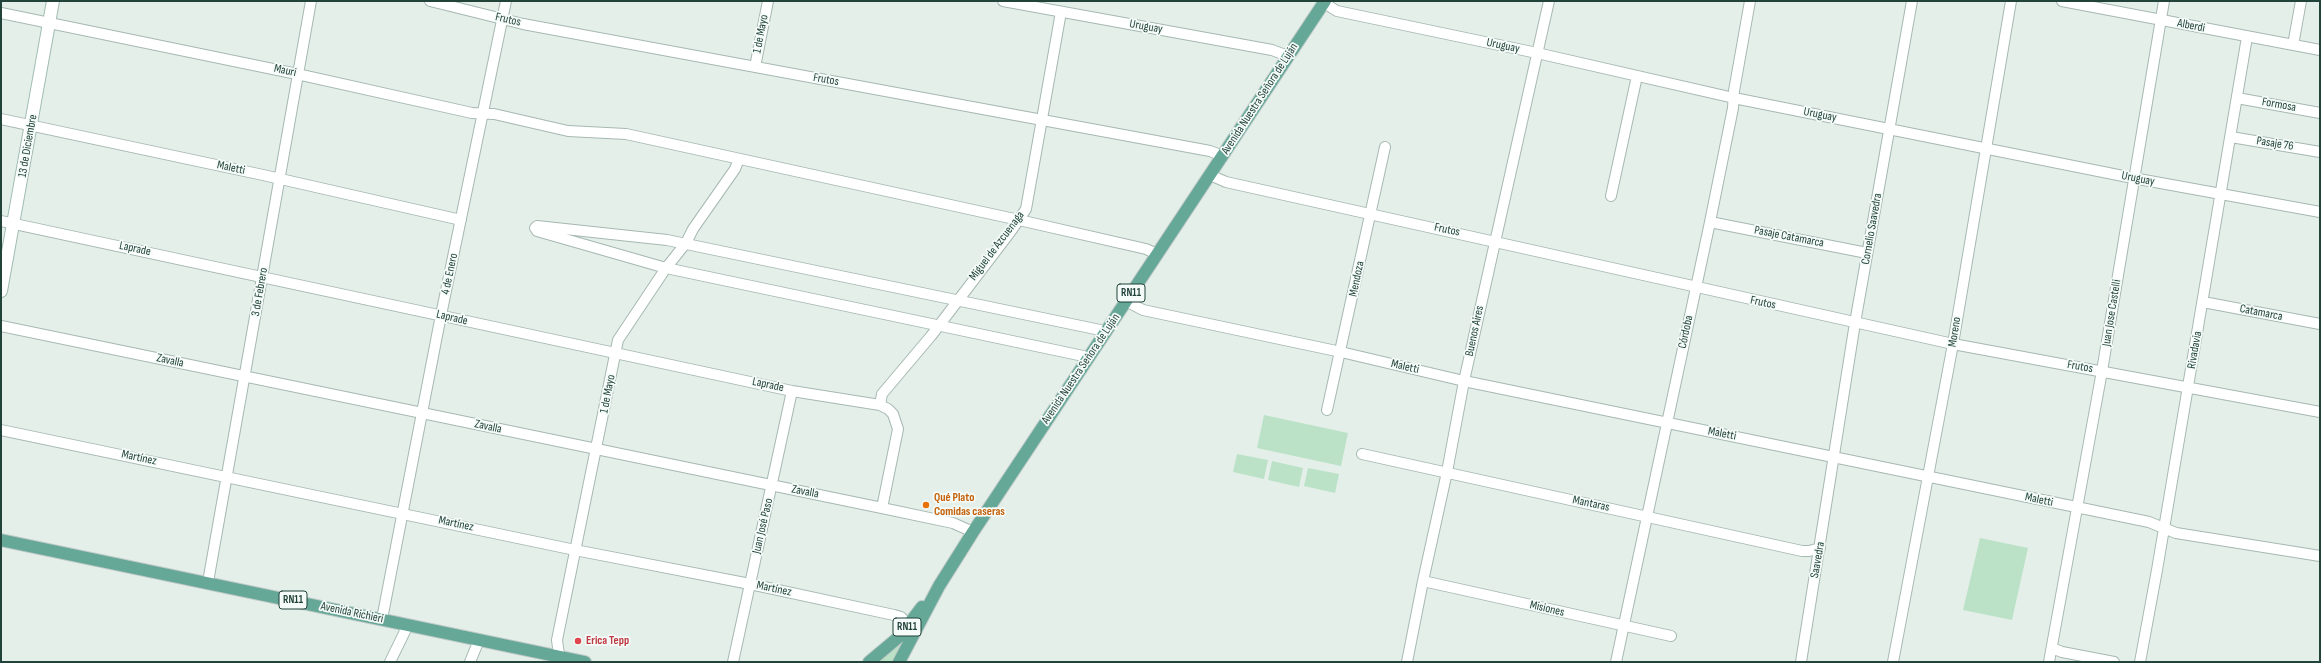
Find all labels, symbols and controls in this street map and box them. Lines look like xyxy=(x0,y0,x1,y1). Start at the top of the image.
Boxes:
street label: Frutos xyxy=(494,10,522,30)
street label: 1 de Mayo xyxy=(750,13,772,55)
street label: Alberdi xyxy=(2176,16,2206,36)
street label: Uruguay xyxy=(1128,17,1164,37)
street label: Uruguay xyxy=(1485,35,1521,57)
street label: Avenida Nuestra Señora de Luján xyxy=(1219,41,1301,157)
street label: Mauri xyxy=(273,62,297,80)
street label: Frutos xyxy=(812,71,840,89)
street label: Formosa xyxy=(2261,95,2297,115)
street label: Uruguay xyxy=(1802,105,1838,125)
street label: 13 de Diciembre xyxy=(15,113,41,179)
street label: Pasaje 76 xyxy=(2255,134,2295,154)
street label: Maletti xyxy=(216,158,246,178)
street label: Uruguay xyxy=(2120,169,2156,189)
street label: Cornelio Saavedra xyxy=(1859,192,1885,266)
street label: Miguel de Azcuenaga xyxy=(966,209,1028,283)
street label: Frutos xyxy=(1433,220,1461,240)
street label: Pasaje Catamarca xyxy=(1753,223,1825,251)
street label: Laprade xyxy=(118,239,152,259)
street label: 4 de Enero xyxy=(439,252,461,296)
street label: Mendoza xyxy=(1346,260,1368,298)
street label: 3 de Febrero xyxy=(249,267,271,317)
street label: Juan Jose Castelli xyxy=(2100,279,2124,347)
road number: RN11 xyxy=(1117,284,1145,302)
street label: Frutos xyxy=(1749,293,1777,313)
street label: Catamarca xyxy=(2238,302,2284,324)
street label: Buenos Aires xyxy=(1463,304,1487,358)
street label: Laprade xyxy=(435,307,469,329)
street label: Avenida Nuestra Señora de Luján xyxy=(1039,311,1123,427)
street label: Córdoba xyxy=(1675,314,1697,350)
street label: Moreno xyxy=(1946,316,1964,348)
street label: Rivadavia xyxy=(2185,330,2205,370)
street label: Zavalla xyxy=(155,351,185,371)
street label: Maletti xyxy=(1390,357,1420,377)
street label: Frutos xyxy=(2066,358,2094,376)
street label: 1 de Mayo xyxy=(597,373,619,415)
street label: Laprade xyxy=(751,375,785,395)
street label: Zavalla xyxy=(473,417,503,437)
street label: Maletti xyxy=(1707,424,1737,444)
street label: Martínez xyxy=(120,447,158,469)
street label: Zavalla xyxy=(790,482,820,502)
street label: Maletti xyxy=(2024,490,2054,510)
place label: Qué Plato Comidas caseras xyxy=(934,491,1005,519)
street label: Mantaras xyxy=(1571,493,1611,515)
street label: Juan José Paso xyxy=(750,497,776,555)
marker: Qué Plato Comidas caseras xyxy=(921,500,931,510)
street label: Martínez xyxy=(437,513,475,535)
street label: Saavedra xyxy=(1808,541,1828,579)
street label: Martínez xyxy=(755,578,793,600)
road number: RN11 xyxy=(279,591,307,609)
street label: Misiones xyxy=(1528,598,1566,620)
street label: Avenida Richieri xyxy=(319,599,385,627)
road number: RN11 xyxy=(893,618,921,636)
place label: Erica Tepp xyxy=(586,634,629,648)
marker: Erica Tepp xyxy=(573,636,583,646)

